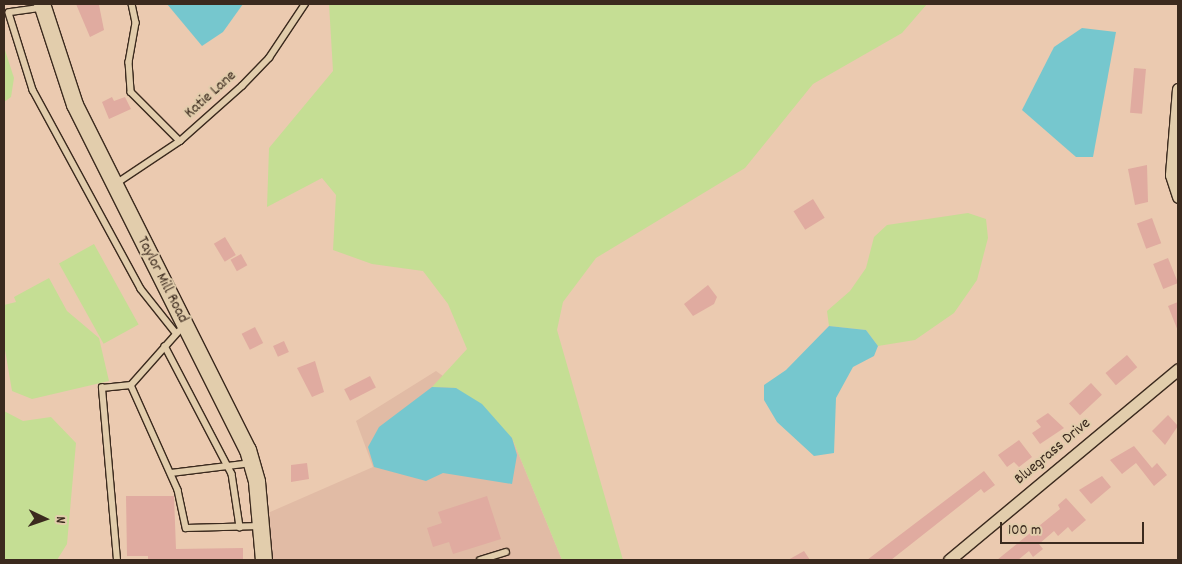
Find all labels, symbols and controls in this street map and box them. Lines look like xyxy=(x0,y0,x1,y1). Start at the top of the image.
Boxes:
street label: Katie Lane xyxy=(181,67,241,123)
street label: Taylor Mill Road xyxy=(132,234,192,326)
street label: Bluegrass Drive xyxy=(1011,415,1095,489)
north arrow xyxy=(20,494,70,544)
scale bar xyxy=(1002,512,1146,544)
text: N xyxy=(50,516,70,524)
text: 100 m xyxy=(1008,520,1041,542)

